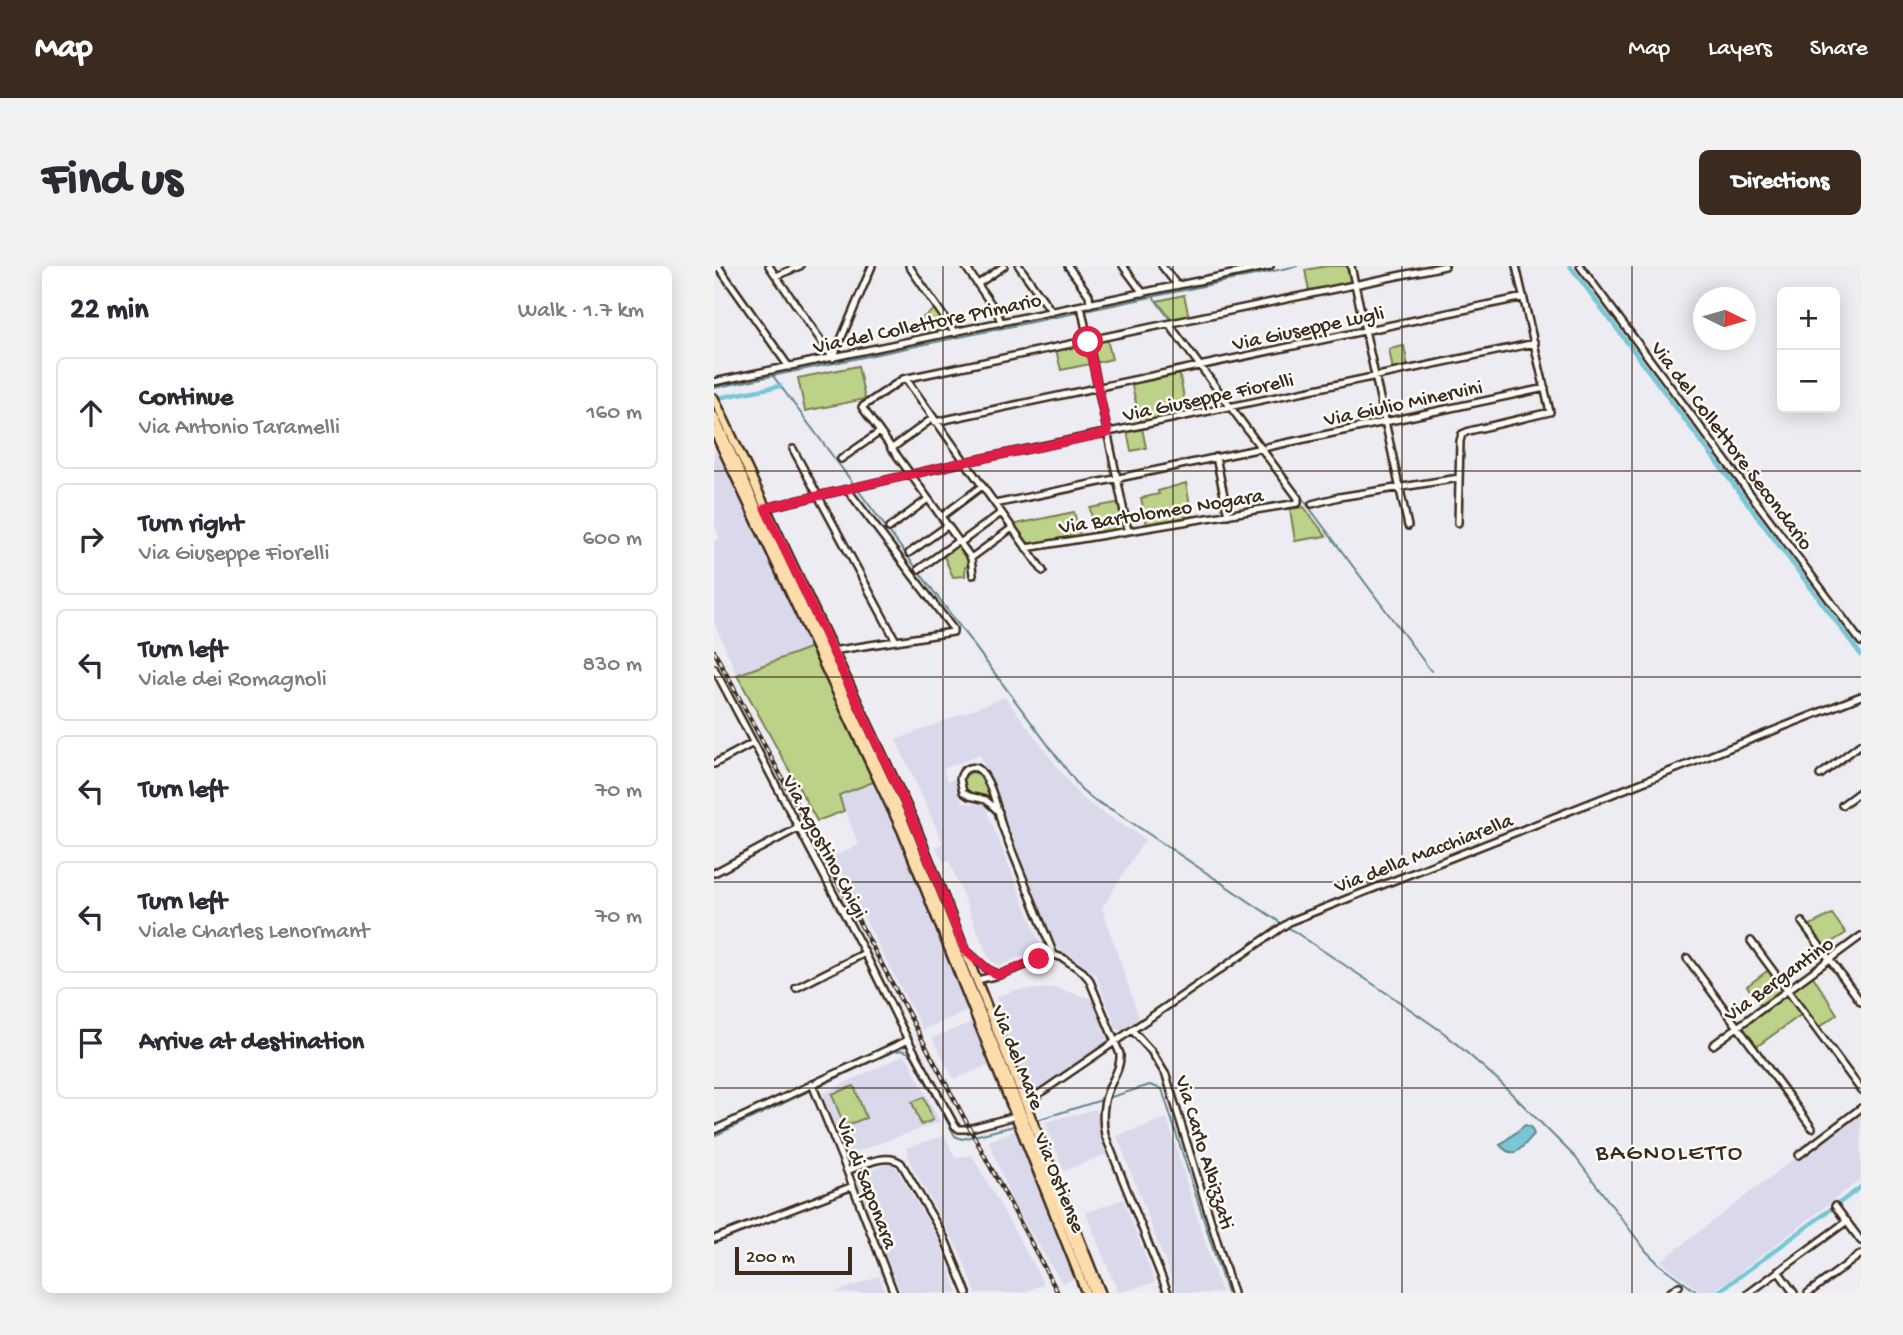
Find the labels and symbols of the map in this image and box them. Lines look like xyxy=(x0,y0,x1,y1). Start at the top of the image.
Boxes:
north arrow xyxy=(1693,287,1756,350)
street label: Via del Collettore Primario xyxy=(811,289,1044,362)
street label: Via Giuseppe Lugli xyxy=(1230,302,1387,359)
route start xyxy=(1072,326,1103,357)
street label: Via del Collettore Secondario xyxy=(1643,337,1817,556)
street label: Via Giuseppe Fiorelli xyxy=(1120,369,1296,430)
street label: Via Giulio Minervini xyxy=(1321,376,1485,435)
street label: Via Bartolomeo Nogara xyxy=(1057,485,1267,542)
street label: Via Agostino Chigi xyxy=(774,771,871,923)
street label: Via della Macchiarella xyxy=(1331,809,1518,901)
street label: Via Bergantino xyxy=(1720,933,1840,1030)
route end xyxy=(1023,943,1054,974)
street label: Via del Mare xyxy=(983,1002,1048,1115)
street label: Via Carlo Albizzati xyxy=(1167,1072,1238,1233)
street label: Via di Saponara xyxy=(828,1114,902,1254)
street label: Via Ostiense xyxy=(1026,1129,1090,1238)
district label: BAGNOLETTO xyxy=(1595,1140,1744,1169)
scale bar xyxy=(735,1244,852,1276)

